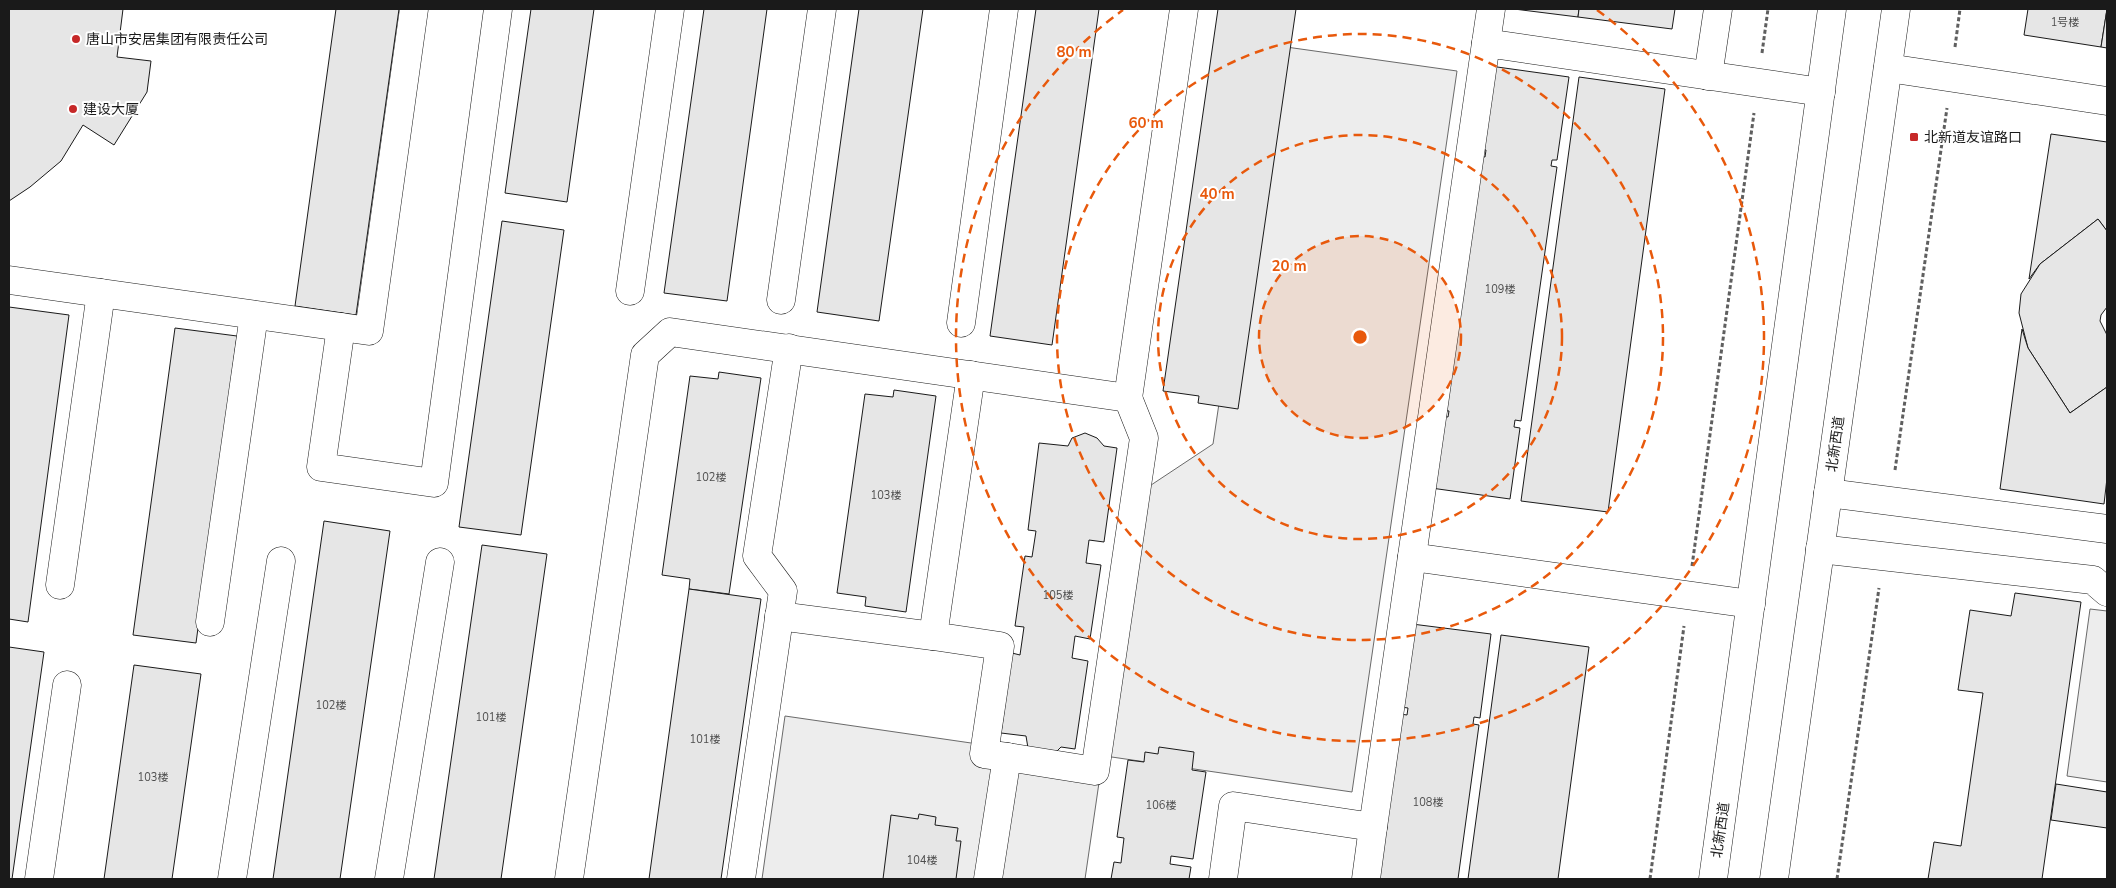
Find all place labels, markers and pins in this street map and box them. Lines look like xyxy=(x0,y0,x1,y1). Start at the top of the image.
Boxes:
place label: 唐山市安居集团有限责任公司 xyxy=(86,30,268,49)
marker: 唐山市安居集团有限责任公司 xyxy=(70,33,82,45)
place label: 建设大厦 xyxy=(83,100,139,119)
marker: 建设大厦 xyxy=(67,103,79,115)
place label: 北新道友谊路口 xyxy=(1924,128,2022,147)
marker: 北新道友谊路口 xyxy=(1908,131,1920,143)
centre of rings xyxy=(1351,328,1369,346)

